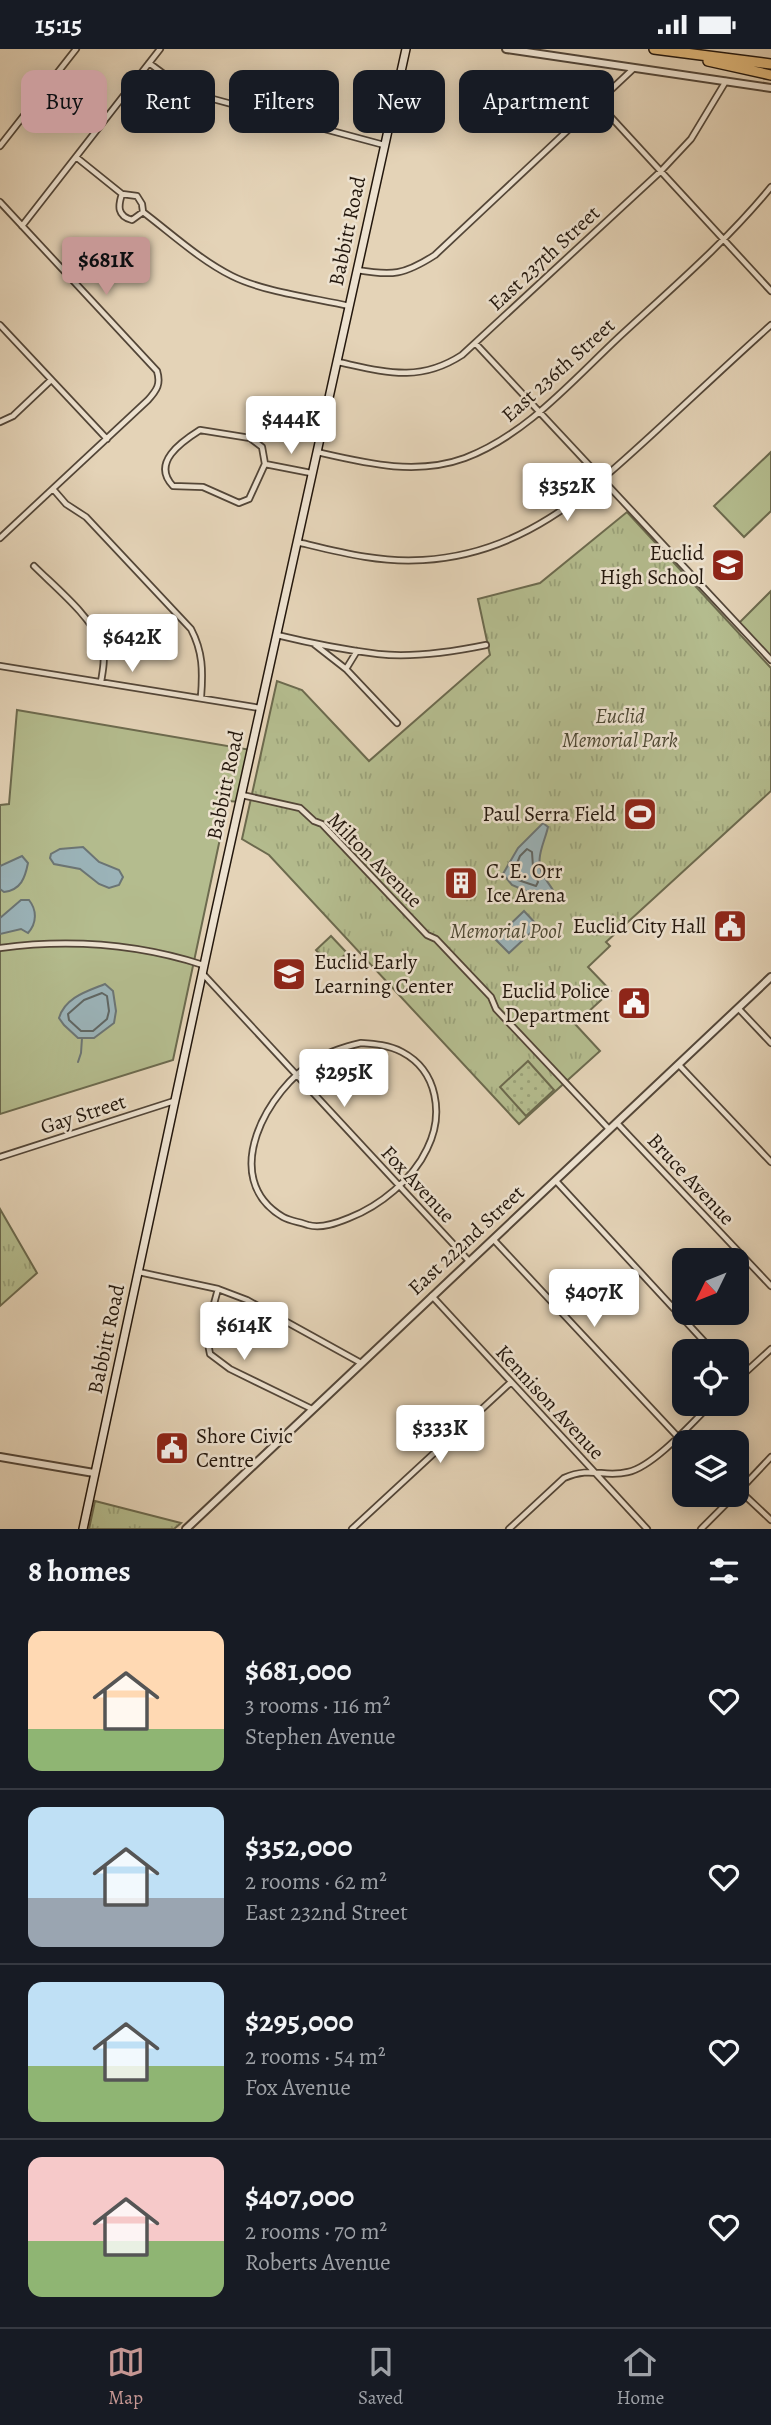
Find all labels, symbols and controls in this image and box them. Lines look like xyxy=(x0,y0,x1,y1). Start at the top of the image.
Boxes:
text: 15:15 xyxy=(35,7,82,42)
chip: Buy xyxy=(21,70,107,133)
chip: Rent xyxy=(121,70,215,133)
chip: Filters xyxy=(229,70,339,133)
chip: New xyxy=(353,70,445,133)
chip: Apartment xyxy=(459,70,614,133)
street label: Babbitt Road xyxy=(322,173,372,288)
street label: East 237th Street xyxy=(482,199,606,317)
pin: $681K xyxy=(57,237,155,297)
text: $681K xyxy=(78,244,134,275)
street label: East 236th Street xyxy=(495,311,621,428)
pin: $444K xyxy=(242,397,340,456)
text: $444K xyxy=(262,403,320,434)
pin: $352K xyxy=(518,463,616,523)
text: $352K xyxy=(539,470,595,501)
place label: Euclid High School xyxy=(600,539,705,591)
school or university icon: Euclid High School xyxy=(709,546,747,584)
pin: $642K xyxy=(83,615,181,674)
text: $642K xyxy=(103,621,161,652)
park label: Euclid Memorial Park xyxy=(562,702,678,754)
street label: Babbitt Road xyxy=(200,727,250,842)
sports icon: Paul Serra Field xyxy=(621,795,659,833)
place label: Paul Serra Field xyxy=(482,800,617,828)
street label: Milton Avenue xyxy=(321,806,429,914)
place label: C. E. Orr Ice Arena xyxy=(486,857,566,909)
building icon: C. E. Orr Ice Arena xyxy=(442,864,480,902)
public building icon: Euclid City Hall xyxy=(711,907,749,945)
place label: Euclid City Hall xyxy=(573,912,706,940)
park label: Memorial Pool xyxy=(450,917,563,945)
place label: Euclid Early Learning Center xyxy=(314,948,454,1000)
school or university icon: Euclid Early Learning Center xyxy=(270,955,308,993)
place label: Euclid Police Department xyxy=(501,977,610,1029)
public building icon: Euclid Police Department xyxy=(615,984,653,1022)
pin: $295K xyxy=(295,1049,393,1109)
text: $295K xyxy=(315,1056,373,1087)
street label: Gay Street xyxy=(37,1087,129,1141)
street label: Bruce Avenue xyxy=(641,1127,741,1231)
street label: Fox Avenue xyxy=(375,1139,461,1229)
street label: East 222nd Street xyxy=(402,1179,530,1301)
north arrow xyxy=(672,1248,749,1325)
map controls xyxy=(672,1248,749,1507)
pin: $407K xyxy=(545,1269,643,1329)
text: $407K xyxy=(565,1276,623,1307)
street label: Babbitt Road xyxy=(81,1281,131,1396)
pin: $614K xyxy=(195,1303,293,1362)
text: $614K xyxy=(216,1309,272,1340)
street label: Kennison Avenue xyxy=(489,1338,611,1466)
button: locate xyxy=(672,1339,749,1416)
pin: $333K xyxy=(391,1405,489,1465)
text: $333K xyxy=(412,1412,468,1443)
place label: Shore Civic Centre xyxy=(196,1422,293,1474)
public building icon: Shore Civic Centre xyxy=(153,1429,191,1467)
button: layers xyxy=(672,1430,749,1507)
text: 8 homes xyxy=(28,1551,131,1591)
icon: filters xyxy=(705,1552,743,1590)
text: $681,000 xyxy=(245,1650,351,1690)
icon: home xyxy=(84,1659,168,1743)
icon: heart xyxy=(705,1682,743,1720)
text: 3 rooms · 116 m² xyxy=(245,1690,390,1721)
text: Stephen Avenue xyxy=(245,1721,395,1752)
text: $352,000 xyxy=(245,1826,353,1866)
icon: home xyxy=(84,1835,168,1919)
icon: heart xyxy=(705,1858,743,1896)
text: 2 rooms · 62 m² xyxy=(245,1866,387,1897)
text: East 232nd Street xyxy=(245,1897,408,1928)
text: $295,000 xyxy=(245,2001,354,2041)
icon: home xyxy=(84,2010,168,2094)
icon: heart xyxy=(705,2033,743,2071)
text: 2 rooms · 54 m² xyxy=(245,2041,386,2072)
text: Fox Avenue xyxy=(245,2072,351,2103)
text: $407,000 xyxy=(245,2176,354,2216)
icon: home xyxy=(84,2185,168,2269)
icon: heart xyxy=(705,2208,743,2246)
text: 2 rooms · 70 m² xyxy=(245,2216,387,2247)
text: Roberts Avenue xyxy=(245,2247,391,2278)
tab: Map xyxy=(107,2343,145,2411)
tab: Saved xyxy=(358,2343,403,2411)
tab: Home xyxy=(617,2343,664,2411)

